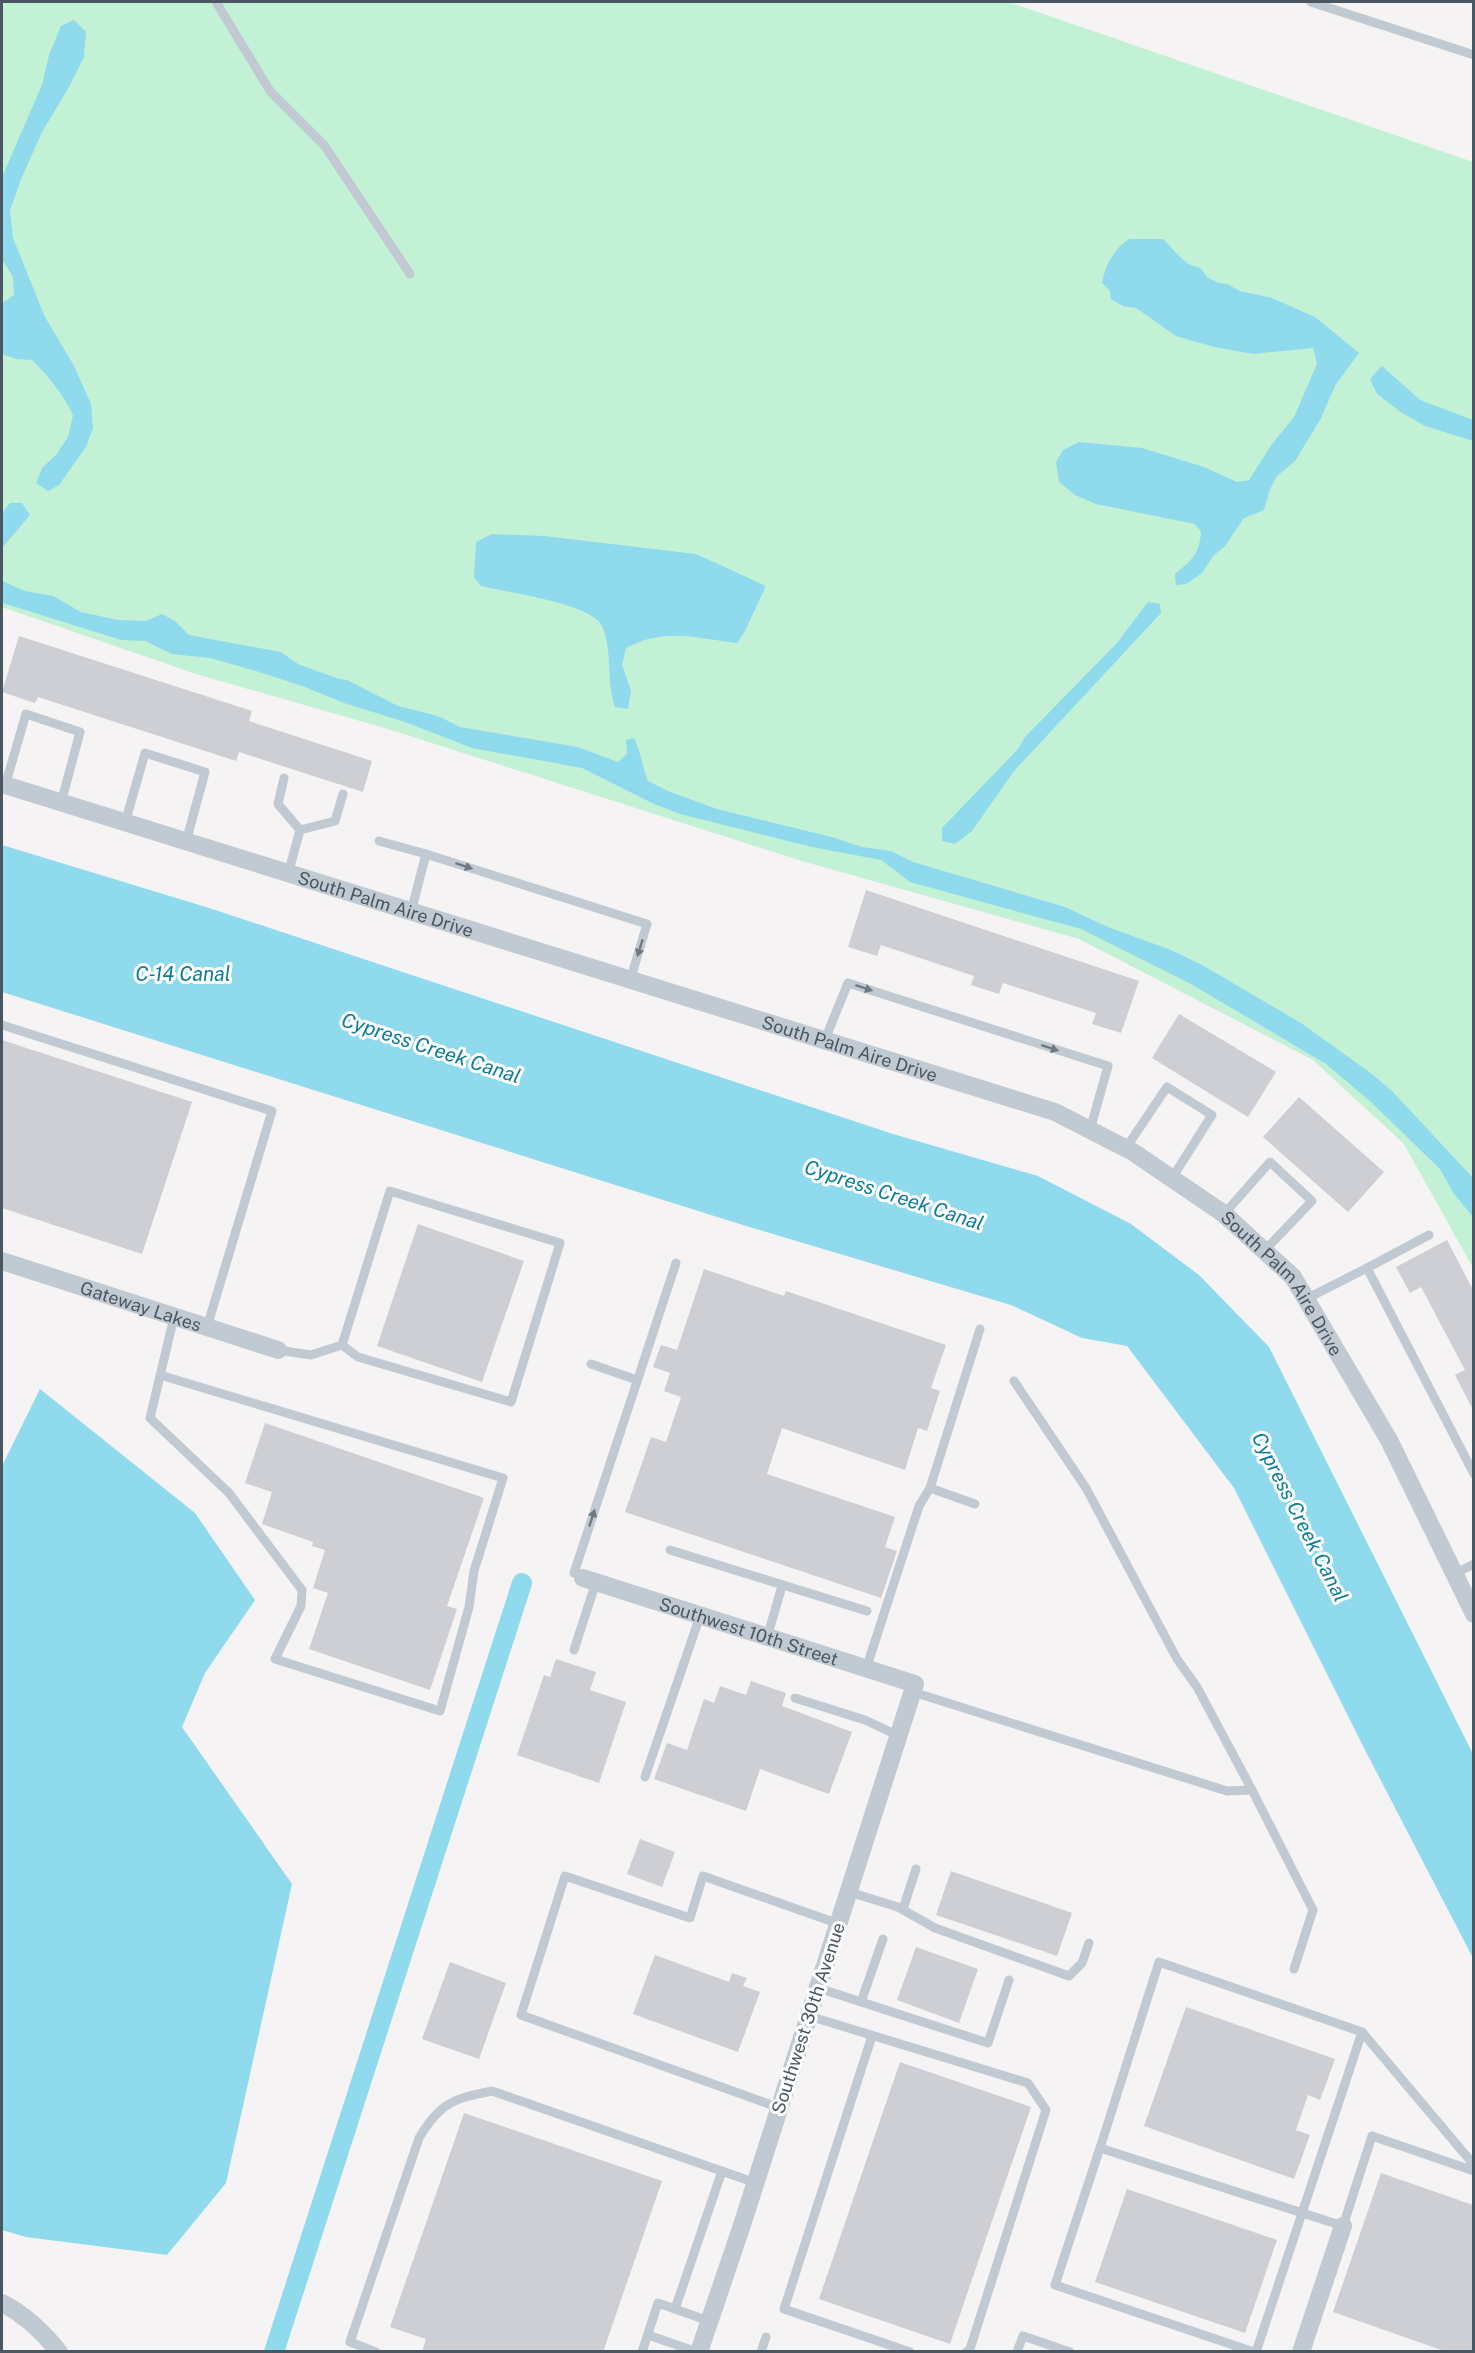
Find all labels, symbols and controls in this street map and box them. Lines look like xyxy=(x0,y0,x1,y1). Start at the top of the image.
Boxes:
one-way arrow xyxy=(455,862,473,871)
street label: South Palm Aire Drive xyxy=(295,866,476,941)
one-way arrow xyxy=(635,939,644,957)
water label: C-14 Canal xyxy=(135,962,231,986)
one-way arrow xyxy=(855,984,873,993)
water label: Cypress Creek Canal xyxy=(338,1008,524,1088)
street label: South Palm Aire Drive xyxy=(759,1011,940,1085)
one-way arrow xyxy=(1041,1043,1059,1053)
water label: Cypress Creek Canal xyxy=(801,1155,987,1235)
street label: South Palm Aire Drive xyxy=(1217,1206,1347,1359)
street label: Gateway Lakes xyxy=(78,1276,204,1335)
water label: Cypress Creek Canal xyxy=(1247,1428,1353,1606)
one-way arrow xyxy=(588,1509,597,1527)
street label: Southwest 10th Street xyxy=(657,1593,841,1669)
street label: Southwest 30th Avenue xyxy=(767,1920,849,2116)

